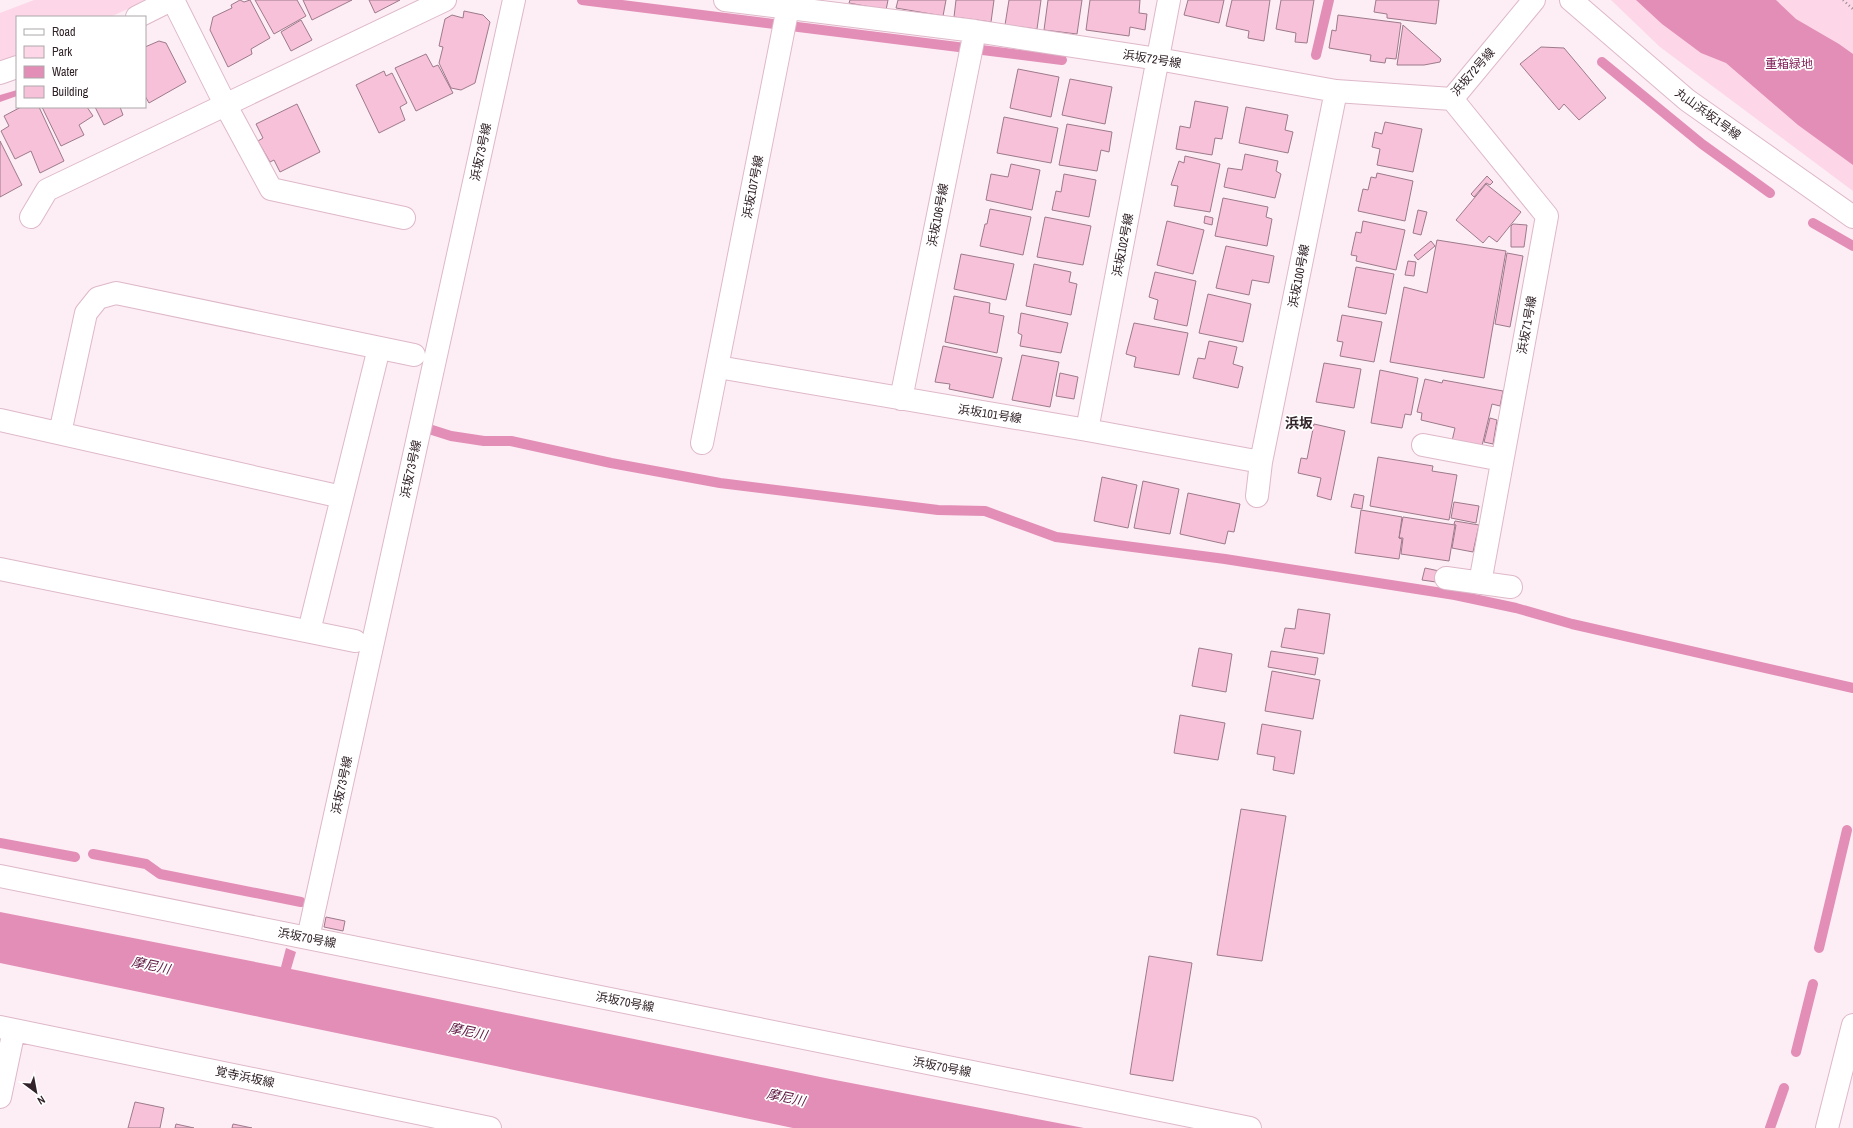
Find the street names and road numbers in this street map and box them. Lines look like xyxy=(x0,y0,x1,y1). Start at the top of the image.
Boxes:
street label: 浜坂72号線 xyxy=(1448,45,1498,99)
street label: 浜坂72号線 xyxy=(1122,46,1182,72)
street label: 丸山浜坂1号線 xyxy=(1672,85,1744,143)
street label: 浜坂73号線 xyxy=(467,122,495,182)
street label: 浜坂107号線 xyxy=(739,154,767,220)
street label: 浜坂106号線 xyxy=(924,182,952,248)
street label: 浜坂102号線 xyxy=(1109,212,1137,278)
street label: 浜坂100号線 xyxy=(1285,243,1313,309)
street label: 浜坂71号線 xyxy=(1514,295,1540,355)
street label: 浜坂101号線 xyxy=(957,401,1023,427)
street label: 浜坂73号線 xyxy=(397,439,425,499)
street label: 浜坂73号線 xyxy=(328,755,356,815)
street label: 浜坂70号線 xyxy=(277,925,337,951)
street label: 浜坂70号線 xyxy=(595,989,655,1015)
street label: 浜坂70号線 xyxy=(912,1054,972,1080)
street label: 覚寺浜坂線 xyxy=(214,1063,276,1091)

